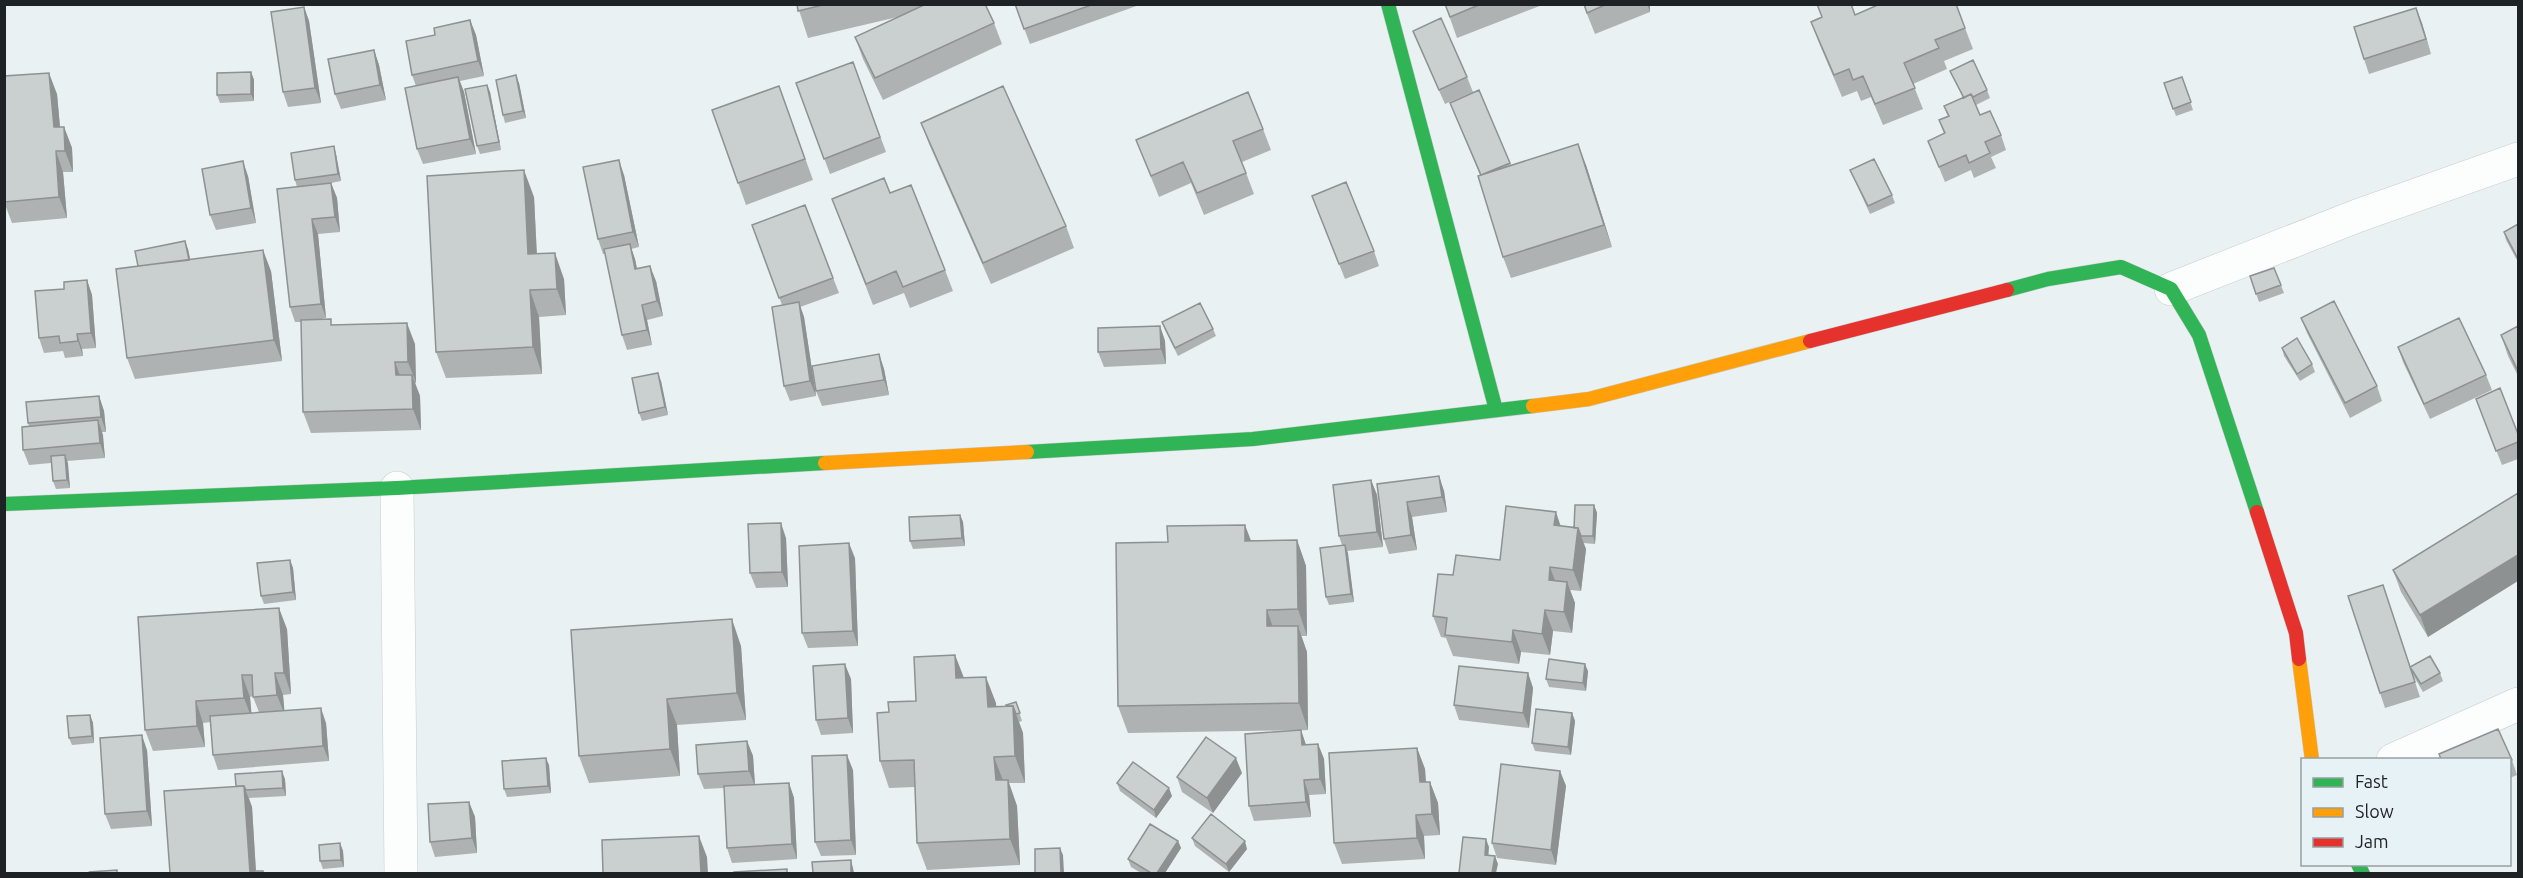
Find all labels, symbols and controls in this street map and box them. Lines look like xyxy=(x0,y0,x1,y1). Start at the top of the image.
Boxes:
legend xyxy=(2301,758,2511,866)
text: Fast xyxy=(2355,771,2388,791)
text: Slow xyxy=(2355,801,2394,821)
text: Jam xyxy=(2355,831,2389,851)

